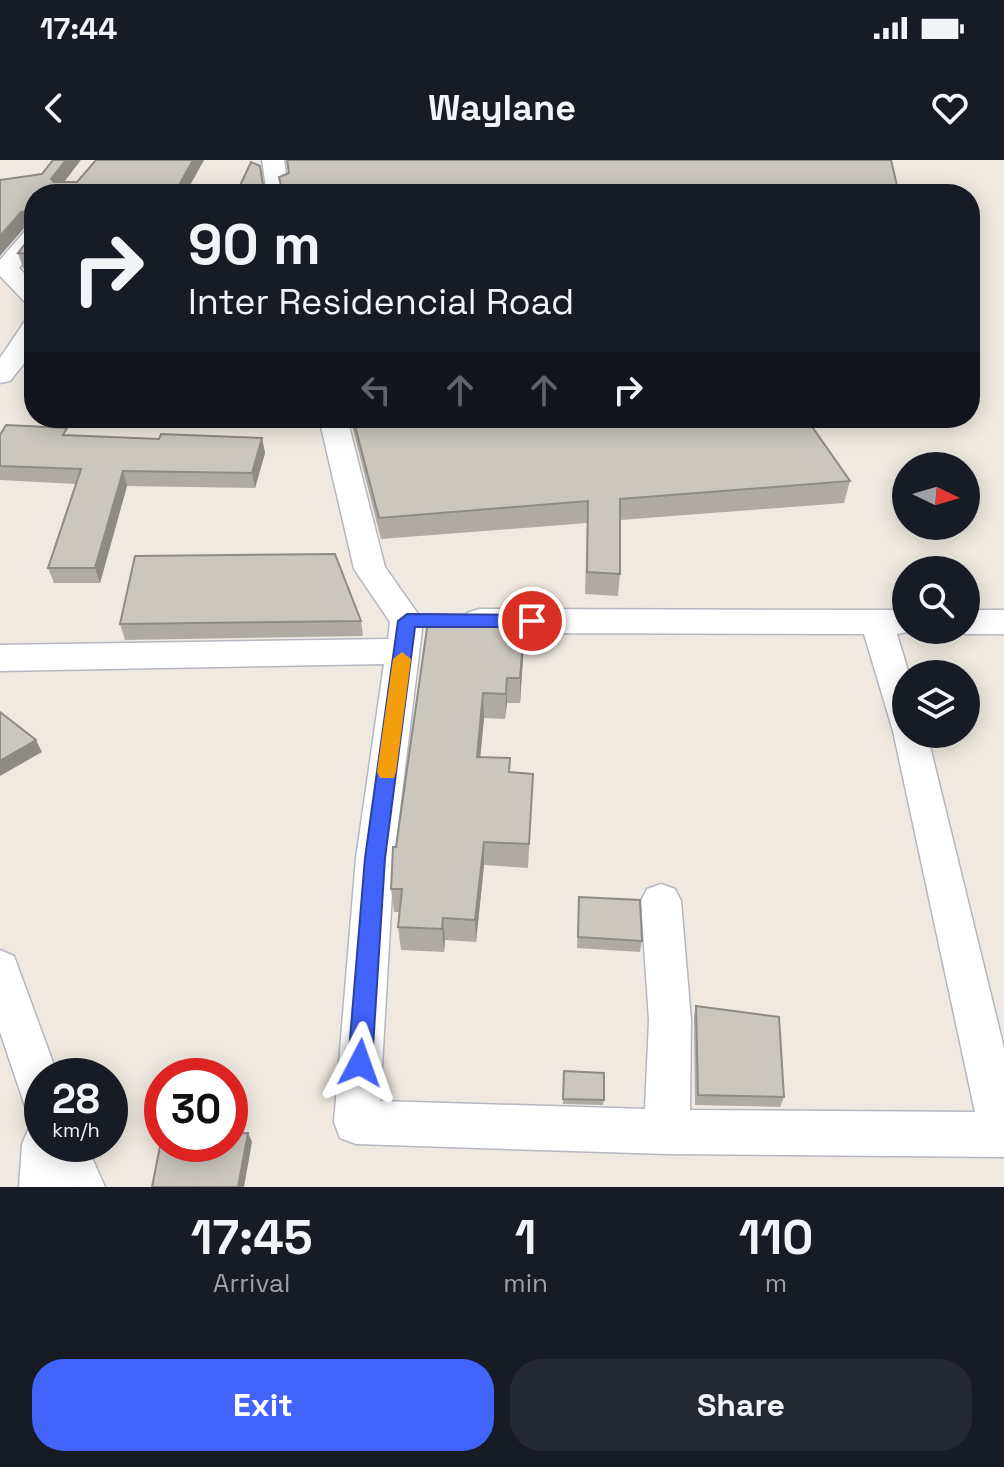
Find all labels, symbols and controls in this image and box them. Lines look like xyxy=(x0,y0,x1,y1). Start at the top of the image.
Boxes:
text: 17:44 xyxy=(40,9,117,48)
text: Waylane xyxy=(428,85,576,131)
icon: back xyxy=(32,86,76,130)
icon: heart xyxy=(928,86,972,130)
text: 90 m xyxy=(188,209,321,280)
icon: right xyxy=(56,216,160,320)
text: Inter Residencial Road xyxy=(188,279,574,325)
icon: left xyxy=(354,368,398,412)
icon: ahead xyxy=(438,368,482,412)
icon: ahead xyxy=(522,368,566,412)
icon: right xyxy=(606,368,650,412)
north arrow xyxy=(892,452,980,540)
map controls xyxy=(892,452,980,748)
button: search xyxy=(892,556,980,644)
pin xyxy=(498,587,566,655)
icon: arrive xyxy=(510,599,554,643)
button: layers xyxy=(892,660,980,748)
position arrow xyxy=(318,1021,402,1105)
speed limit sign: 30 xyxy=(144,1058,248,1162)
text: 28 xyxy=(52,1074,100,1125)
text: km/h xyxy=(52,1117,100,1143)
text: 17:45 xyxy=(191,1207,313,1268)
text: 1 xyxy=(515,1207,537,1268)
text: 110 xyxy=(739,1207,813,1268)
text: Arrival xyxy=(213,1266,290,1300)
text: min xyxy=(503,1266,548,1300)
text: m xyxy=(765,1266,787,1300)
button: Exit xyxy=(32,1359,494,1451)
button: Share xyxy=(510,1359,972,1451)

